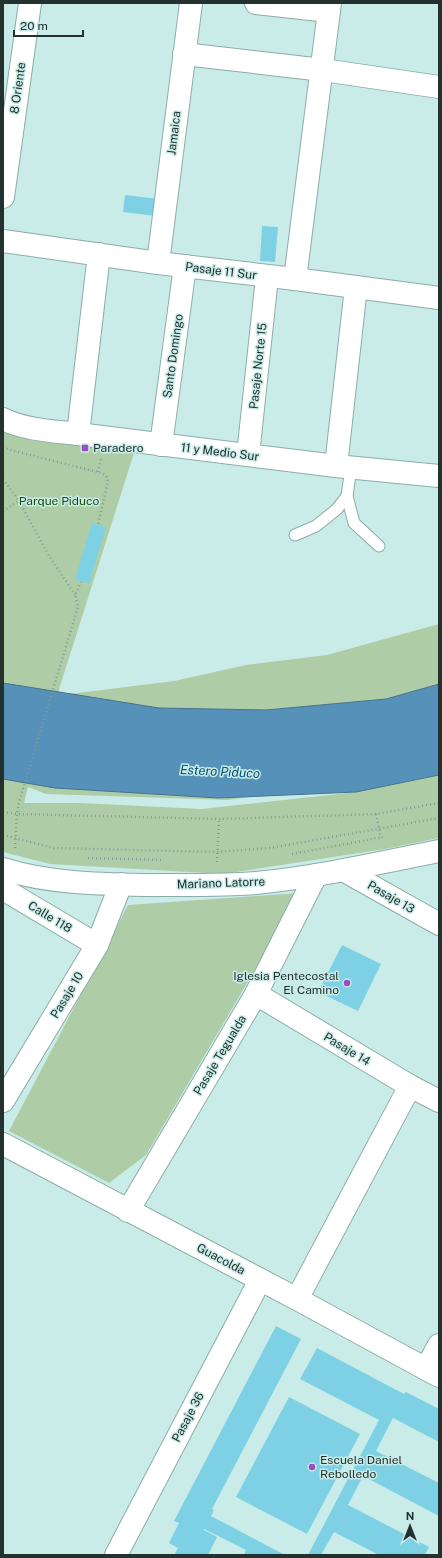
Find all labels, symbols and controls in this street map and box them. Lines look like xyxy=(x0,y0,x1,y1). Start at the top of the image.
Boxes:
scale bar xyxy=(14,12,83,38)
text: 20 m xyxy=(20,19,48,33)
street label: 8 Oriente xyxy=(7,61,29,115)
street label: Jamaica xyxy=(164,110,184,156)
street label: Pasaje 11 Sur xyxy=(184,260,258,282)
street label: Santo Domingo xyxy=(160,313,186,399)
street label: Pasaje Norte 15 xyxy=(247,322,270,410)
street label: 11 y Medio Sur xyxy=(180,440,260,464)
place label: Paradero xyxy=(93,441,144,455)
marker: Paradero xyxy=(80,443,90,453)
park label: Parque Piduco xyxy=(19,494,99,508)
water label: Estero Piduco xyxy=(179,762,260,781)
street label: Mariano Latorre xyxy=(177,874,266,892)
street label: Pasaje 13 xyxy=(365,878,417,916)
street label: Calle 118 xyxy=(25,898,75,936)
street label: Pasaje 10 xyxy=(48,969,86,1021)
place label: Iglesia Pentecostal El Camino xyxy=(233,969,339,997)
marker: Iglesia Pentecostal El Camino xyxy=(342,978,352,988)
street label: Pasaje Tegualda xyxy=(191,1013,249,1097)
street label: Pasaje 14 xyxy=(321,1030,373,1069)
street label: Guacolda xyxy=(194,1240,248,1278)
street label: Pasaje 36 xyxy=(169,1390,207,1444)
place label: Escuela Daniel Rebolledo xyxy=(320,1453,402,1481)
marker: Escuela Daniel Rebolledo xyxy=(307,1462,317,1472)
north arrow xyxy=(390,1506,430,1546)
text: N xyxy=(406,1510,414,1522)

